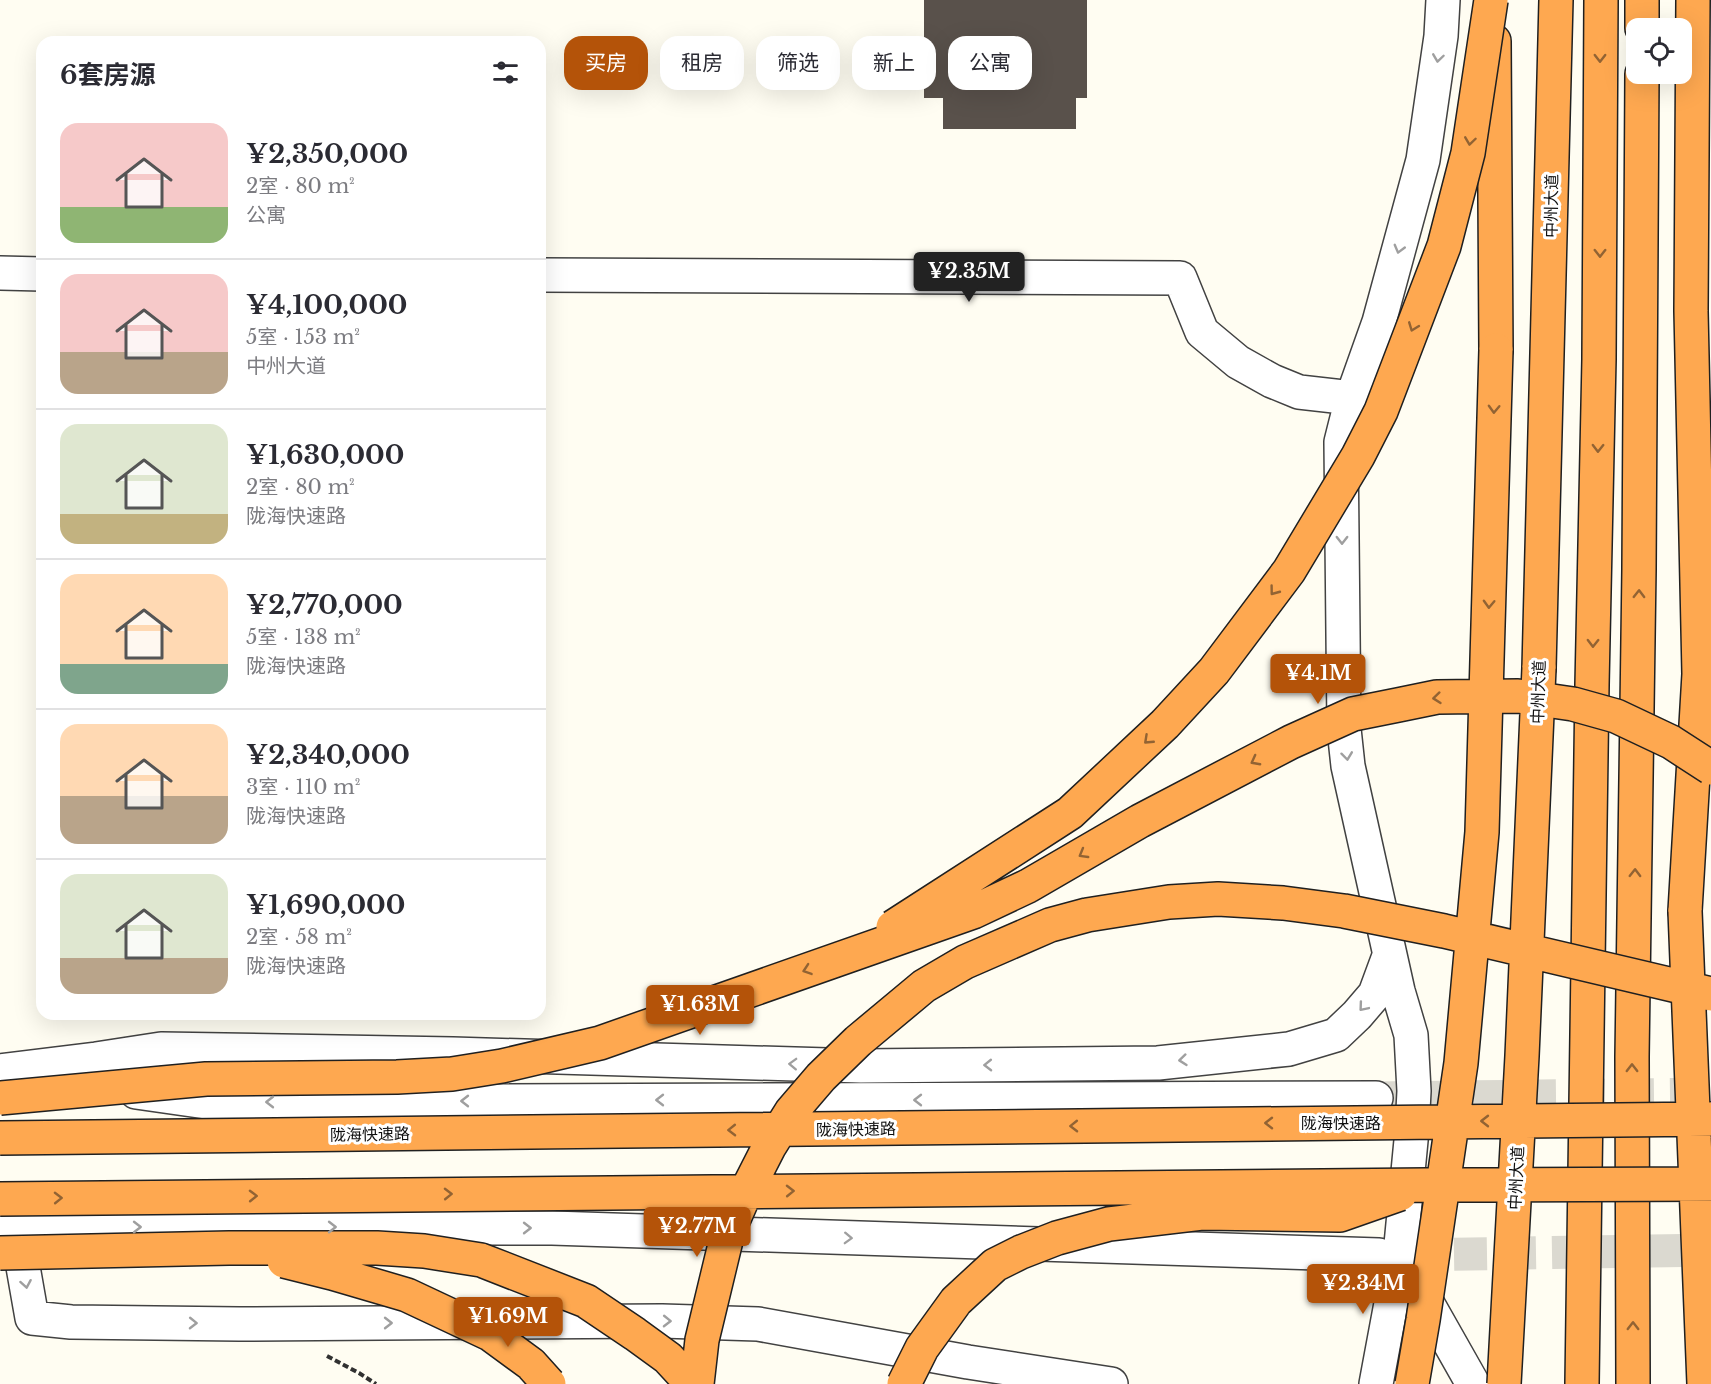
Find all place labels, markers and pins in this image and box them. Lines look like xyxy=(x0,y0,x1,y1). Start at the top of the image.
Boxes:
pin: ¥2.35M xyxy=(920,252,1018,303)
pin: ¥4.1M xyxy=(1276,654,1360,705)
pin: ¥1.63M xyxy=(651,985,749,1036)
pin: ¥2.77M xyxy=(648,1207,746,1258)
pin: ¥2.34M xyxy=(1314,1264,1412,1315)
pin: ¥1.69M xyxy=(459,1297,557,1348)

